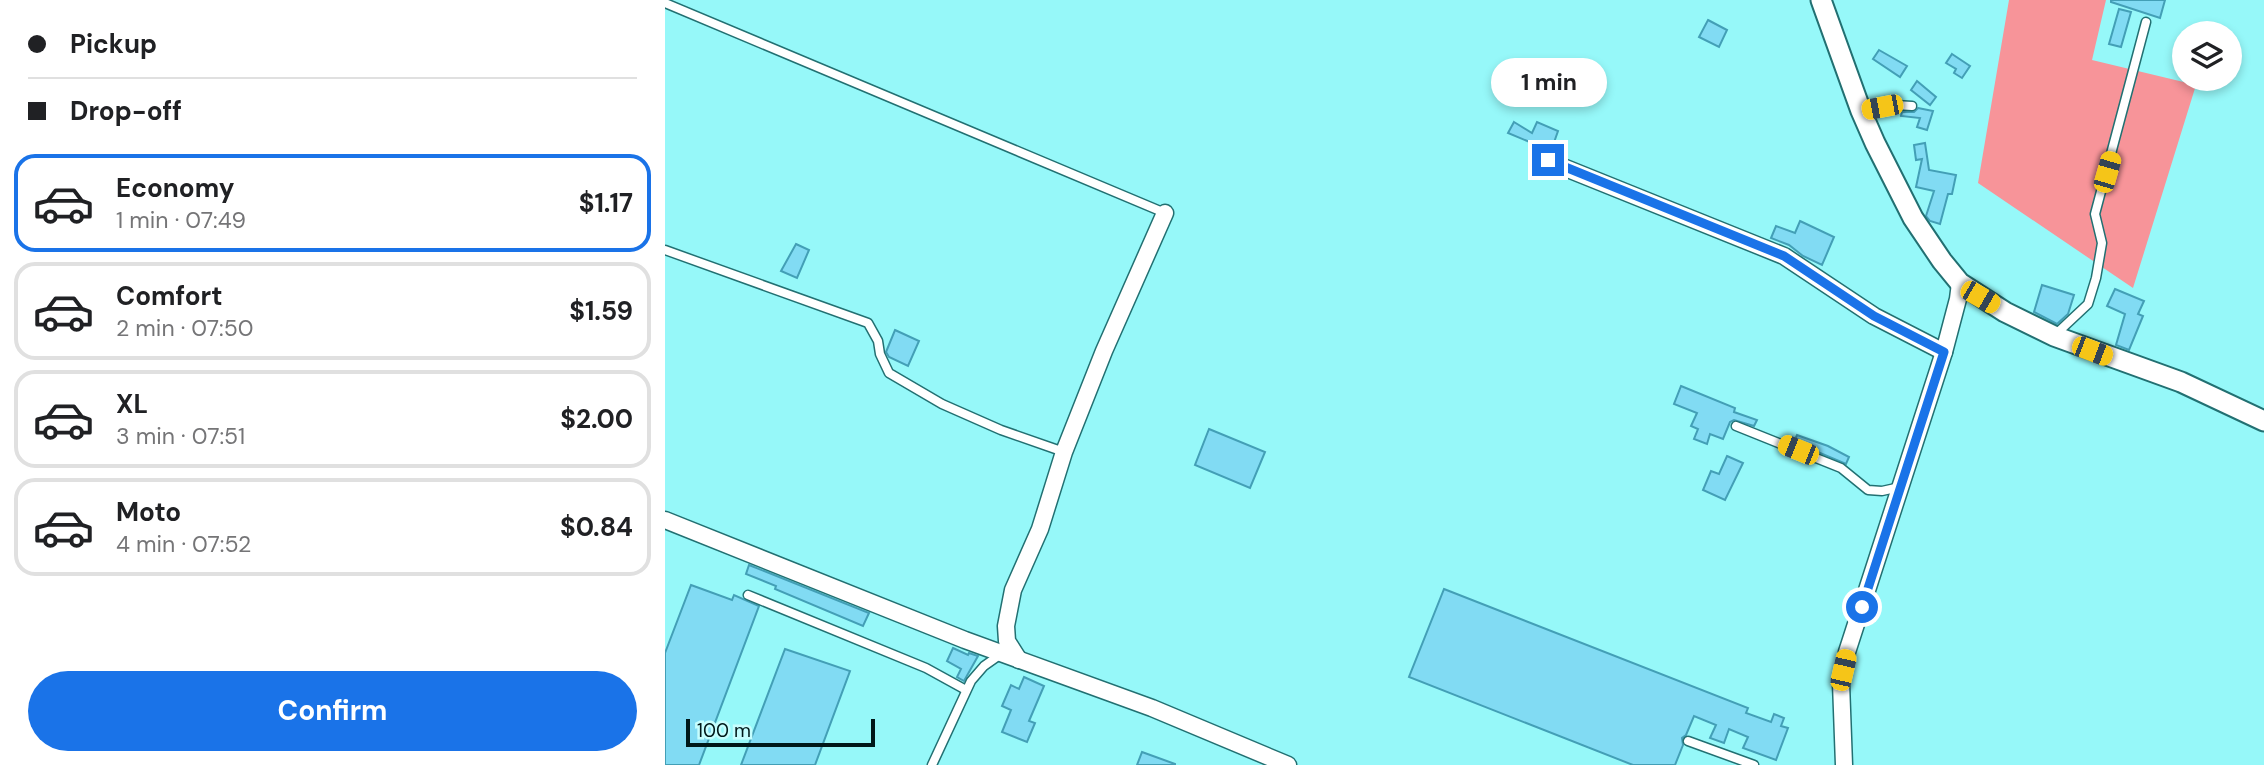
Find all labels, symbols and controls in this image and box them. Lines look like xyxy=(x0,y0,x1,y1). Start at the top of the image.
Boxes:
map controls xyxy=(2172,21,2242,91)
button: layers xyxy=(2172,21,2242,91)
text: Pickup xyxy=(70,27,157,61)
callout: 1 min xyxy=(1490,58,1606,108)
text: 1 min xyxy=(1521,67,1577,97)
car xyxy=(1860,93,1905,121)
text: Drop-off xyxy=(70,94,182,128)
route end xyxy=(1532,144,1564,176)
car xyxy=(2092,149,2123,195)
text: Economy xyxy=(116,171,234,205)
icon: car xyxy=(32,172,95,235)
text: $1.17 xyxy=(579,186,633,220)
text: 1 min · 07:49 xyxy=(116,205,246,235)
car xyxy=(1957,277,2004,317)
text: Comfort xyxy=(116,279,222,313)
icon: car xyxy=(32,280,95,343)
text: $1.59 xyxy=(569,294,633,328)
text: 2 min · 07:50 xyxy=(116,313,253,343)
car xyxy=(2069,334,2116,368)
text: XL xyxy=(116,387,148,421)
icon: car xyxy=(32,388,95,451)
text: $2.00 xyxy=(560,402,633,436)
text: 3 min · 07:51 xyxy=(116,421,245,451)
car xyxy=(1775,432,1822,468)
text: Moto xyxy=(116,495,181,529)
icon: car xyxy=(32,496,95,559)
text: $0.84 xyxy=(560,510,633,544)
text: 4 min · 07:52 xyxy=(116,529,251,559)
route start xyxy=(1846,591,1878,623)
car xyxy=(1829,647,1858,693)
button: Confirm xyxy=(28,671,637,751)
scale bar xyxy=(686,716,875,748)
text: 100 m xyxy=(697,718,751,743)

